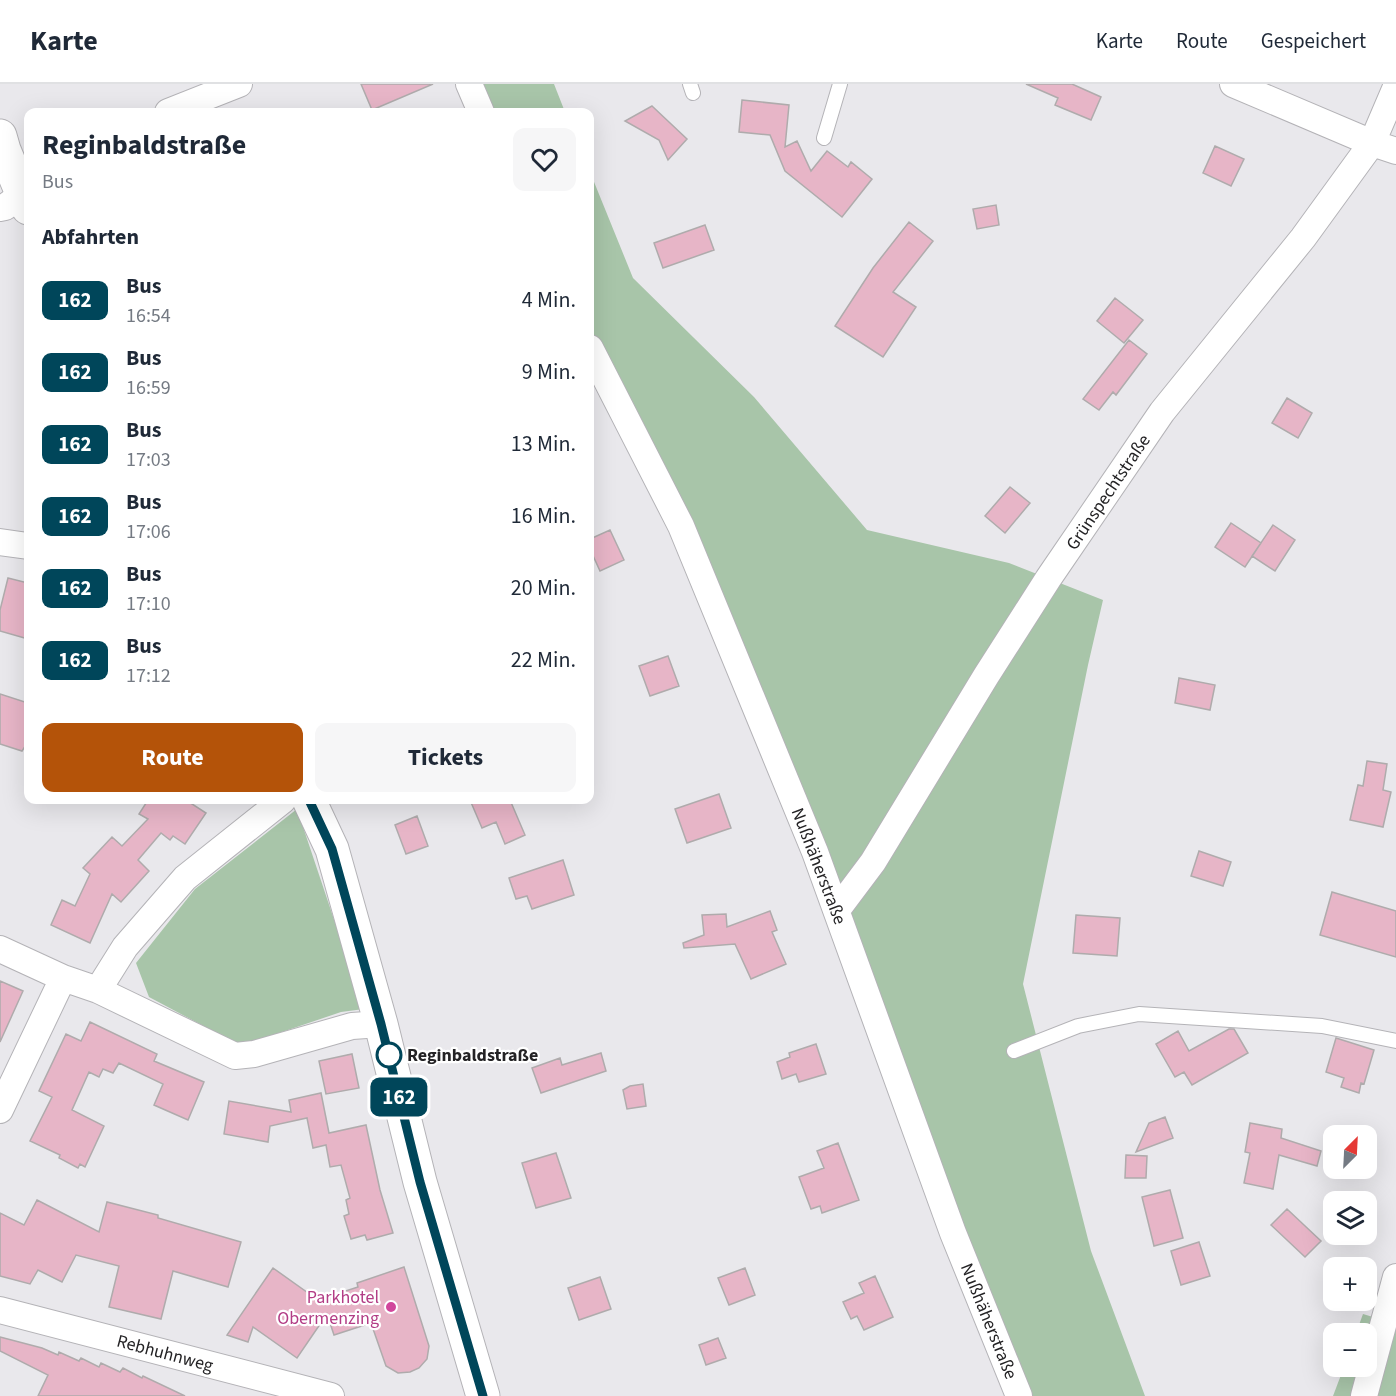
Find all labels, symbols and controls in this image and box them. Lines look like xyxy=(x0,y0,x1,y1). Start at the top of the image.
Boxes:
text: Karte xyxy=(30,21,98,61)
text: Karte xyxy=(1096,26,1143,56)
text: Route xyxy=(1176,26,1228,56)
text: Gespeichert xyxy=(1261,26,1366,56)
text: Reginbaldstraße xyxy=(42,125,246,165)
button: heart xyxy=(513,128,576,191)
text: Bus xyxy=(42,168,73,196)
text: Abfahrten xyxy=(42,221,139,253)
text: Bus xyxy=(126,270,162,302)
text: 4 Min. xyxy=(522,284,576,316)
text: 162 xyxy=(58,285,92,315)
text: 16:54 xyxy=(126,302,171,330)
text: Bus xyxy=(126,342,162,374)
text: 9 Min. xyxy=(522,356,576,388)
text: 162 xyxy=(58,357,92,387)
text: 16:59 xyxy=(126,374,171,402)
text: Bus xyxy=(126,414,162,446)
text: 13 Min. xyxy=(511,428,576,460)
text: 162 xyxy=(58,429,92,459)
street label: Grünspechtstraße xyxy=(1060,429,1157,555)
text: 17:03 xyxy=(126,446,171,474)
text: Bus xyxy=(126,486,162,518)
text: 16 Min. xyxy=(511,500,576,532)
text: 162 xyxy=(58,501,92,531)
text: 17:06 xyxy=(126,518,171,546)
text: Bus xyxy=(126,558,162,590)
text: 20 Min. xyxy=(511,572,576,604)
text: 162 xyxy=(58,573,92,603)
text: 17:10 xyxy=(126,590,171,618)
text: Bus xyxy=(126,630,162,662)
text: 22 Min. xyxy=(511,644,576,676)
text: 162 xyxy=(58,645,92,675)
text: 17:12 xyxy=(126,662,171,690)
button: Route xyxy=(42,723,303,792)
button: Tickets xyxy=(315,723,576,792)
street label: Nußhäherstraße xyxy=(785,804,852,928)
marker: Reginbaldstraße xyxy=(376,1042,402,1068)
place label: Reginbaldstraße xyxy=(407,1043,538,1068)
line badge: 162 xyxy=(364,1078,434,1116)
text: 162 xyxy=(382,1082,416,1112)
north arrow xyxy=(1323,1125,1377,1179)
map controls xyxy=(1323,1125,1377,1377)
button: layers xyxy=(1323,1191,1377,1245)
button: + xyxy=(1323,1257,1377,1311)
street label: Nußhäherstraße xyxy=(954,1259,1023,1383)
place label: Parkhotel Obermenzing xyxy=(277,1285,379,1331)
marker: Parkhotel Obermenzing xyxy=(384,1300,398,1314)
button: − xyxy=(1323,1323,1377,1377)
street label: Rebhuhnweg xyxy=(114,1329,216,1378)

